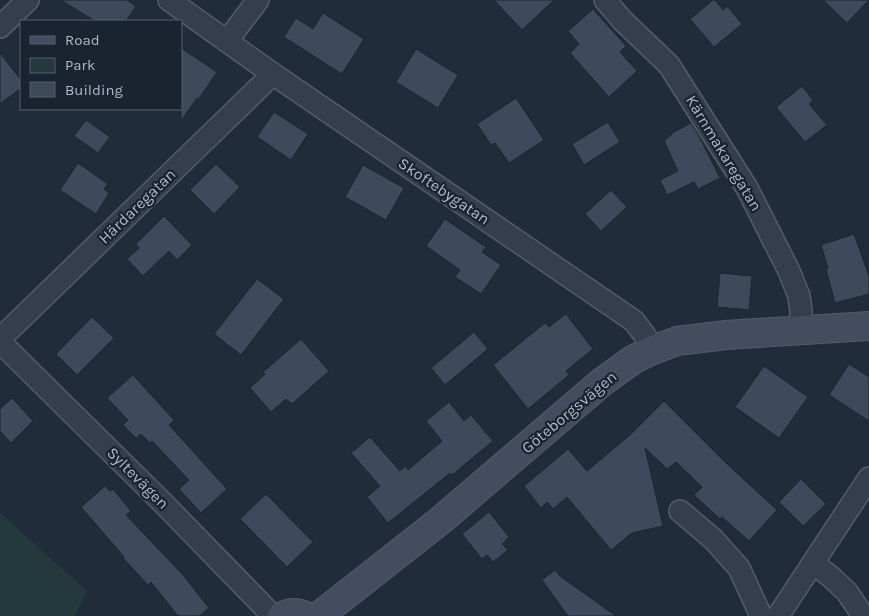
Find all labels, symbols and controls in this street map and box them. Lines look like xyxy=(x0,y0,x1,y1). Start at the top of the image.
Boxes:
legend xyxy=(20,20,182,110)
text: Road xyxy=(65,31,100,49)
text: Park xyxy=(65,56,95,74)
text: Building xyxy=(65,81,123,99)
street label: Kärnmakaregatan xyxy=(682,92,766,214)
street label: Skoftebygatan xyxy=(395,153,493,229)
street label: Härdaregatan xyxy=(94,164,180,248)
street label: Göteborgsvägen xyxy=(518,367,620,457)
street label: Syltevägen xyxy=(103,443,173,513)

